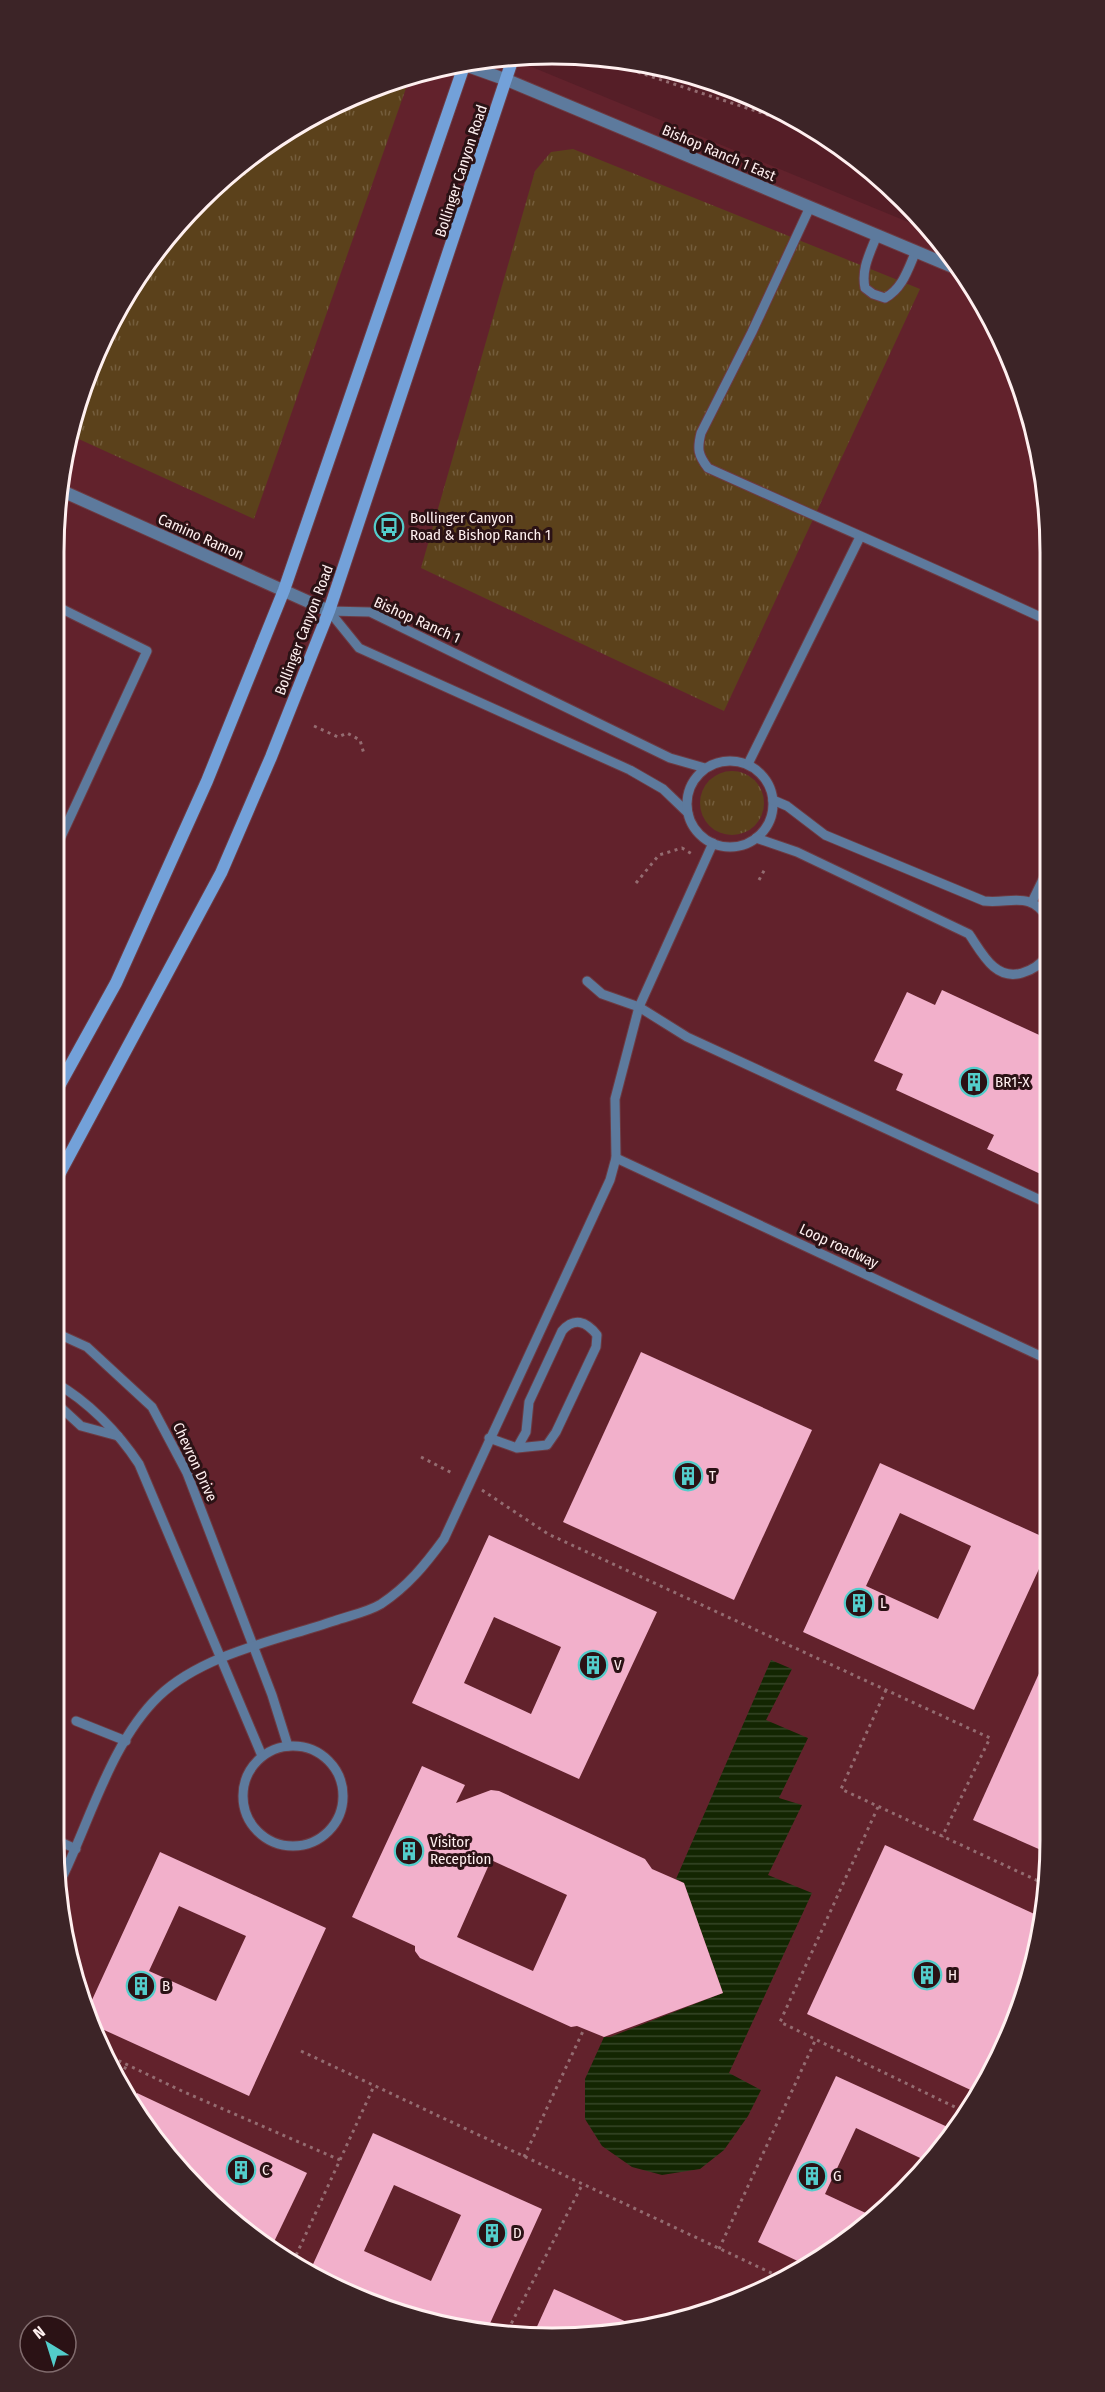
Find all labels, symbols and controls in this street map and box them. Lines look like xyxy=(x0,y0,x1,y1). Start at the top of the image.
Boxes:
street label: Bollinger Canyon Road xyxy=(431,102,491,240)
street label: Bishop Ranch 1 East xyxy=(660,121,779,185)
place label: Bollinger Canyon Road & Bishop Ranch 1 xyxy=(410,509,551,544)
street label: Camino Ramon xyxy=(155,510,247,564)
bus stop icon: Bollinger Canyon Road & Bishop Ranch 1 xyxy=(373,511,405,543)
street label: Bollinger Canyon Road xyxy=(271,562,337,698)
street label: Bishop Ranch 1 xyxy=(371,593,463,647)
building icon: BR1-X xyxy=(958,1066,990,1098)
place label: BR1-X xyxy=(995,1073,1030,1091)
street label: Loop roadway xyxy=(797,1220,882,1272)
street label: Chevron Drive xyxy=(169,1420,221,1504)
building icon: T xyxy=(672,1460,704,1492)
place label: T xyxy=(709,1467,716,1485)
building icon: L xyxy=(843,1587,875,1619)
place label: L xyxy=(880,1594,887,1612)
building icon: V xyxy=(577,1649,609,1681)
place label: V xyxy=(614,1656,622,1674)
place label: Visitor Reception xyxy=(430,1833,491,1868)
building icon: Visitor Reception xyxy=(393,1835,425,1867)
building icon: H xyxy=(911,1959,943,1991)
place label: H xyxy=(948,1966,957,1984)
building icon: B xyxy=(125,1970,157,2002)
place label: B xyxy=(162,1977,170,1995)
building icon: C xyxy=(225,2154,257,2186)
building icon: G xyxy=(796,2160,828,2192)
place label: C xyxy=(262,2161,270,2179)
place label: G xyxy=(833,2167,842,2185)
building icon: D xyxy=(476,2217,508,2249)
place label: D xyxy=(513,2224,522,2242)
north arrow xyxy=(18,2314,78,2374)
text: N xyxy=(29,2322,49,2343)

